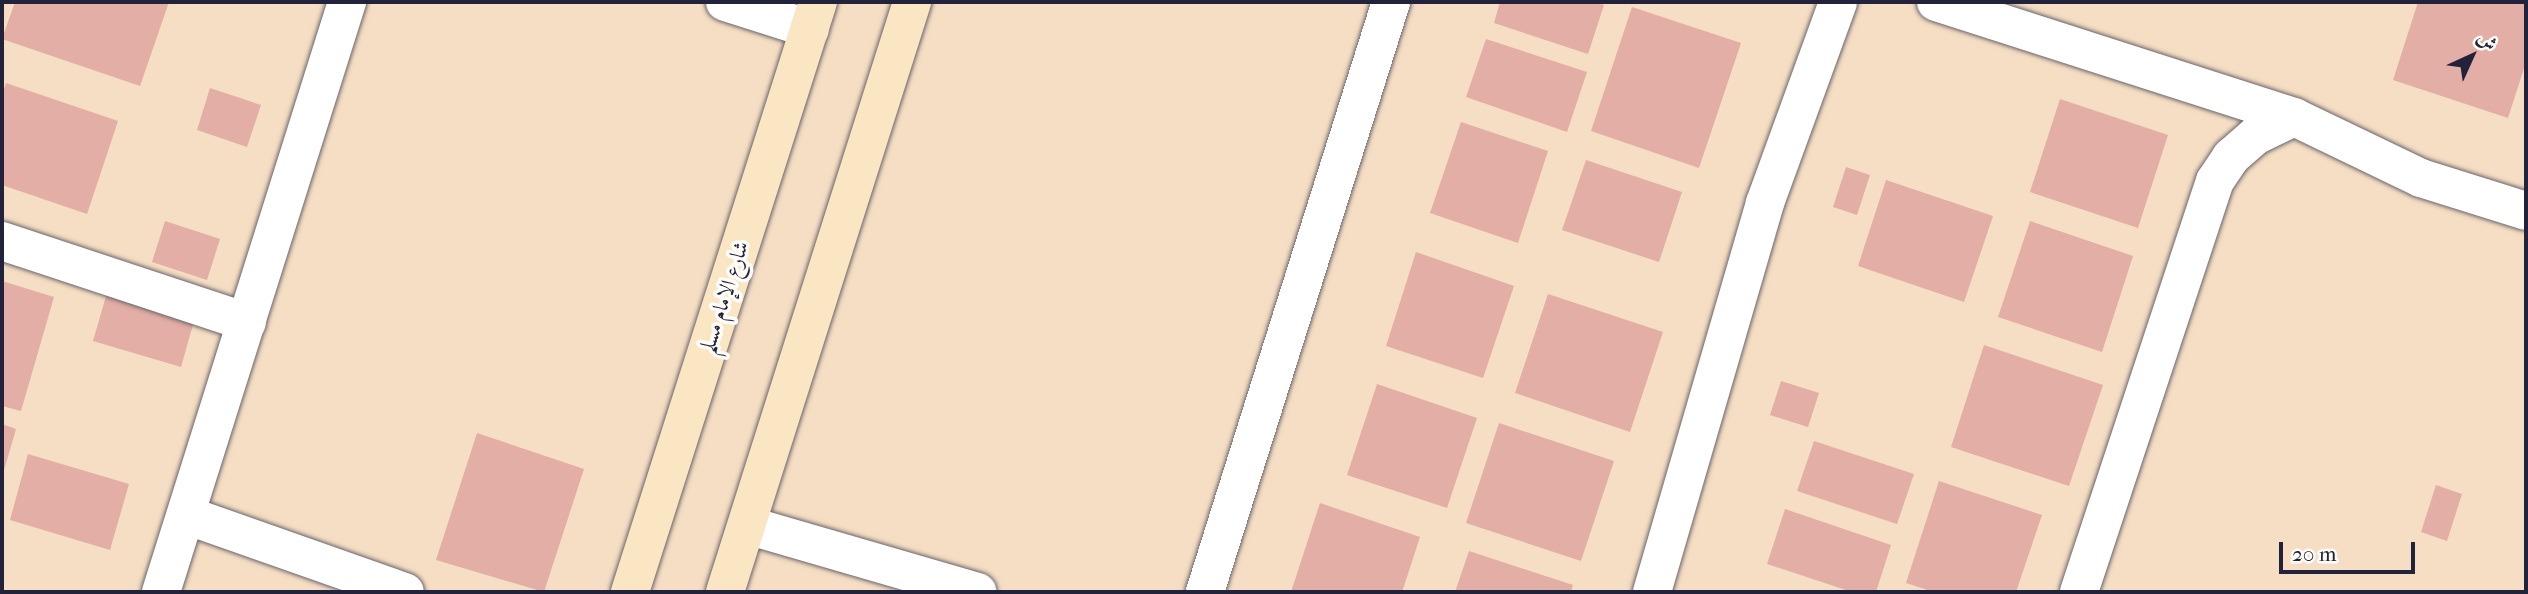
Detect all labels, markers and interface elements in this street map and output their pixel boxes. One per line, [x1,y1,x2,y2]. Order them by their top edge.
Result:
north arrow [2437,21,2507,91]
text: ش [2472,27,2501,56]
street label: شارع الإمام مسلم [694,238,754,356]
scale bar [2283,528,2420,572]
text: 20 m [2292,542,2336,566]

